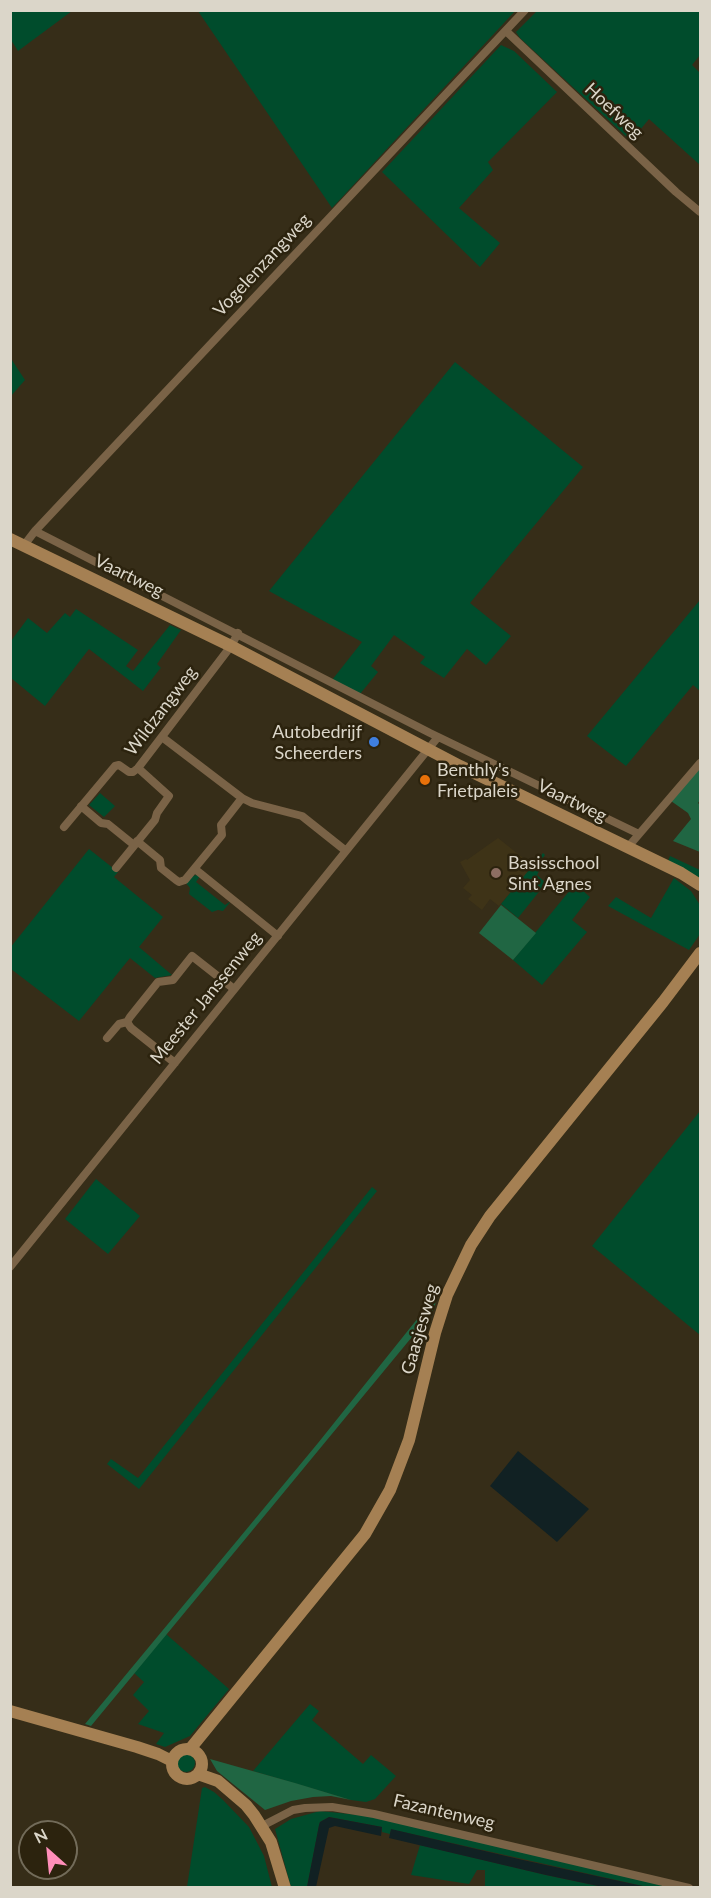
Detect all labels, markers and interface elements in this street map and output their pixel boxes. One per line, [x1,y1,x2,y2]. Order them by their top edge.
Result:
street label: Hoefweg [580,78,648,144]
street label: Vogelenzangweg [209,209,315,321]
street label: Vaartweg [91,550,167,602]
street label: Wildzangweg [120,662,202,760]
place label: Autobedrijf Scheerders [272,721,362,764]
marker: Autobedrijf Scheerders [367,735,381,749]
place label: Benthly's Frietpaleis [437,759,518,802]
marker: Benthly's Frietpaleis [418,773,432,787]
street label: Vaartweg [534,775,610,827]
place label: Basisschool Sint Agnes [508,852,599,894]
marker: Basisschool Sint Agnes [489,866,503,880]
street label: Meester Janssenweg [146,927,266,1069]
street label: Gaasjesweg [397,1281,443,1377]
street label: Fazantenweg [391,1790,497,1834]
north arrow [18,1820,78,1880]
text: N [31,1824,50,1847]

